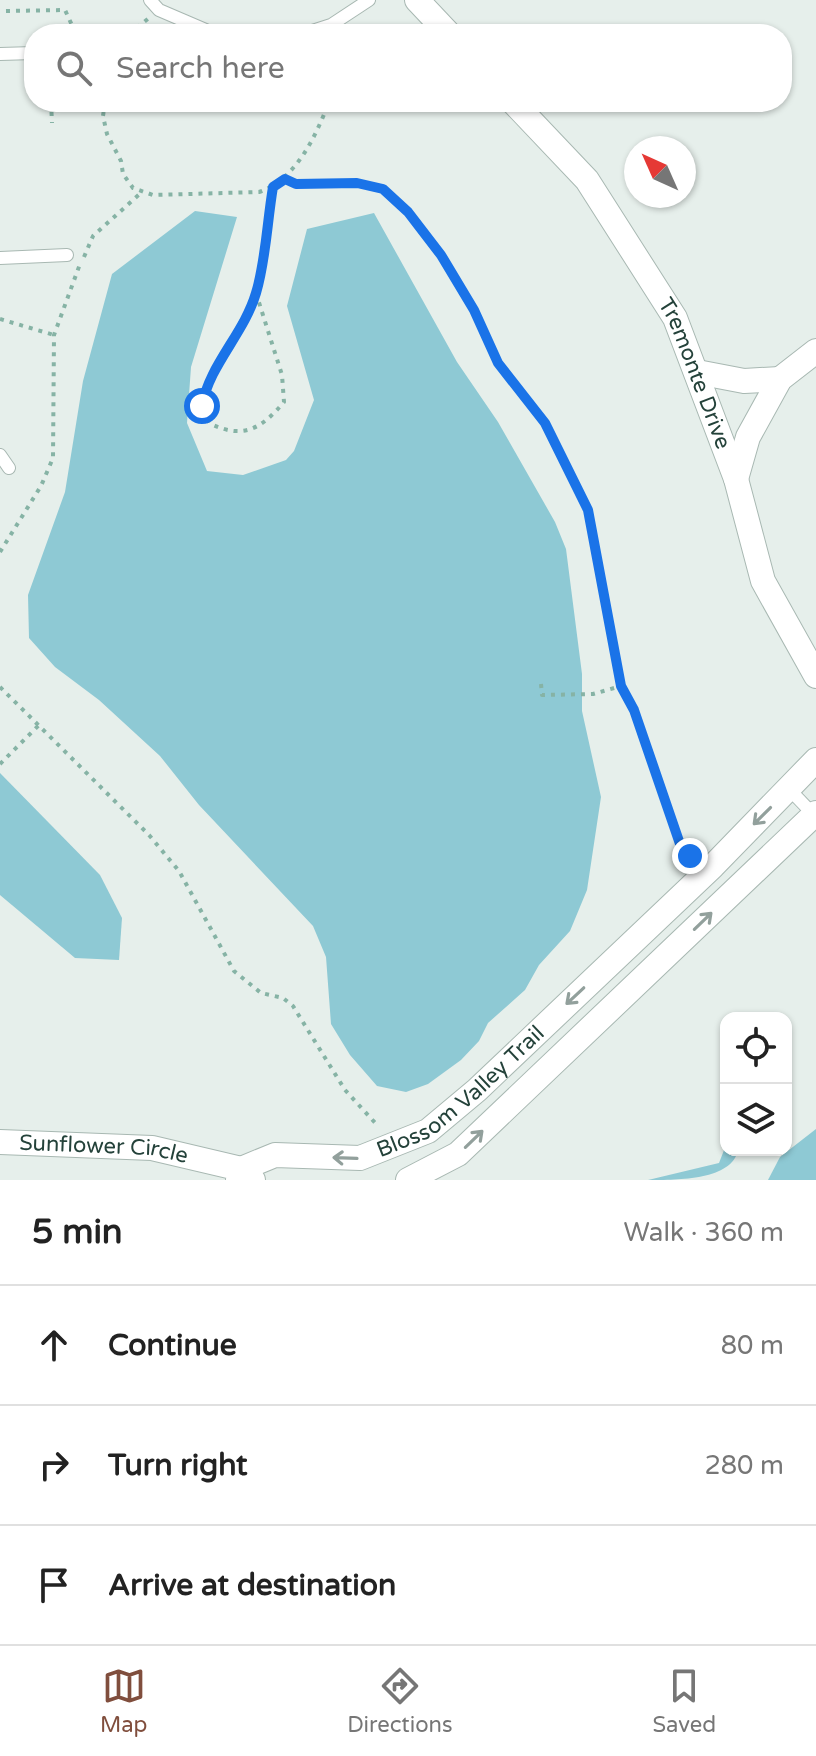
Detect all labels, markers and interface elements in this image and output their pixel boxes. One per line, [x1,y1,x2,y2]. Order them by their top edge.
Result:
search box [24,24,792,112]
icon: search [52,46,96,90]
text: Search here [116,50,285,87]
north arrow [624,136,696,208]
street label: Tremonte Drive [653,293,736,452]
route start [184,388,220,424]
one-way arrow [753,806,772,825]
route end [672,838,708,874]
one-way arrow [693,911,713,930]
one-way arrow [565,987,585,1005]
map controls [720,1012,792,1156]
button: locate [720,1012,792,1084]
street label: Blossom Valley Trail [373,1020,550,1163]
button: layers [720,1084,792,1156]
street label: Sunflower Circle [19,1130,191,1169]
one-way arrow [464,1130,483,1149]
one-way arrow [332,1150,359,1165]
text: 5 min [32,1212,123,1253]
text: Walk · 360 m [624,1217,784,1248]
icon: ahead [32,1323,76,1367]
text: Continue [108,1327,237,1364]
text: 80 m [721,1330,784,1361]
icon: right [32,1443,76,1487]
text: Turn right [108,1447,248,1484]
text: 280 m [704,1450,784,1481]
icon: arrive [32,1563,76,1607]
text: Arrive at destination [108,1567,396,1604]
tab: Map [100,1664,147,1738]
tab: Directions [347,1664,453,1738]
tab: Saved [652,1664,716,1738]

